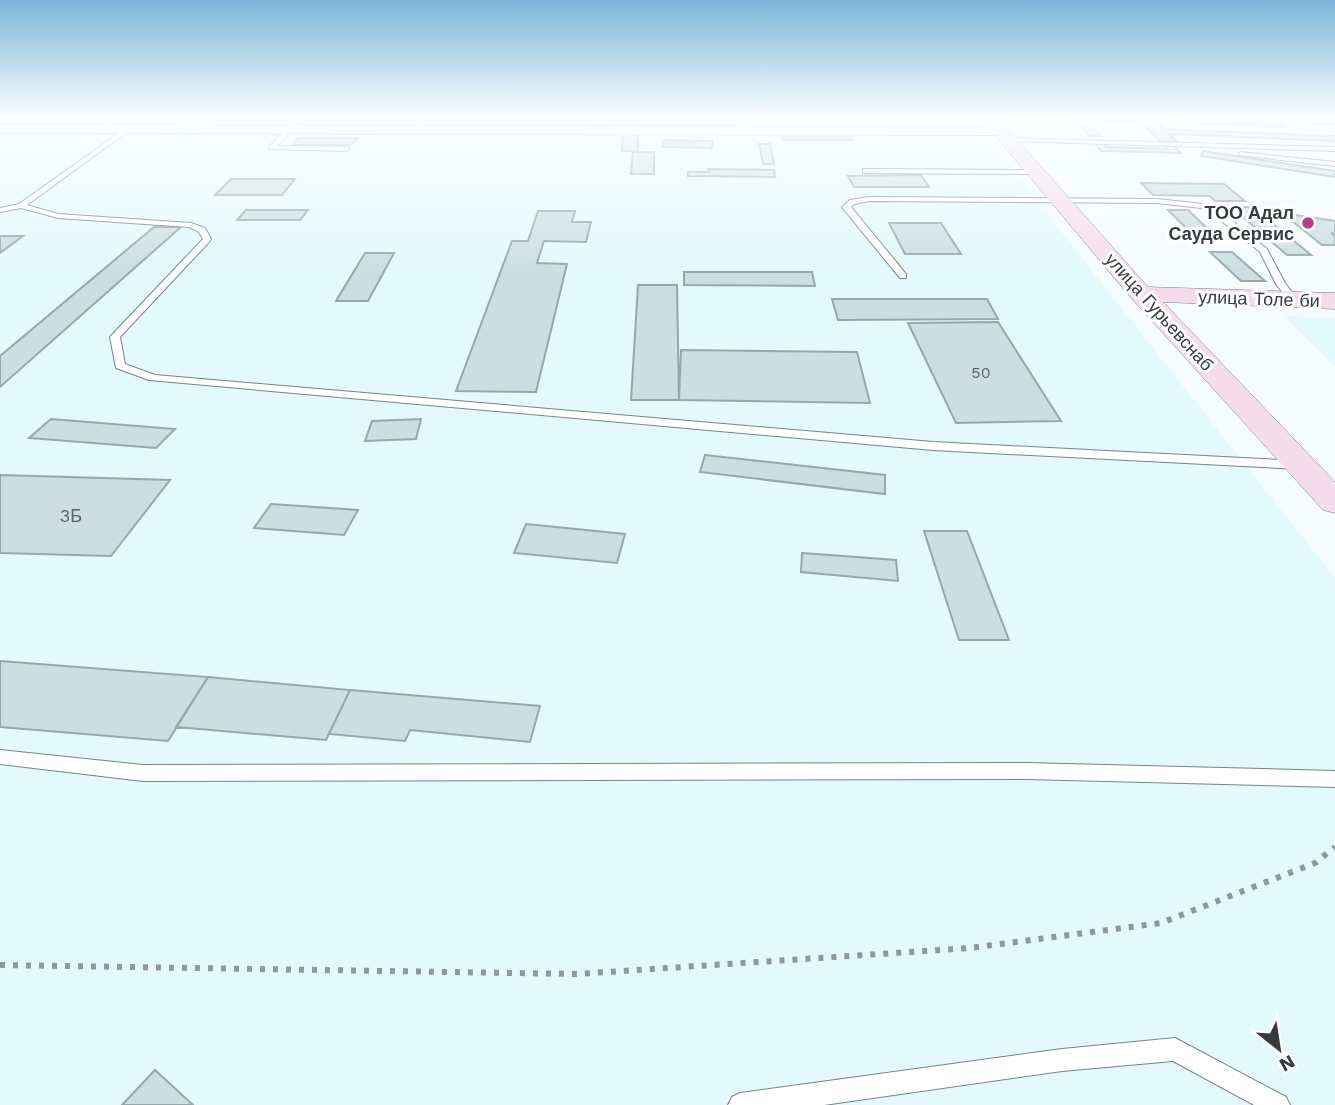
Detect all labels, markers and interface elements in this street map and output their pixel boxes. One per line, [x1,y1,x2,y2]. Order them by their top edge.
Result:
place label: ТОО Адал Сауда Сервис [1168,202,1294,244]
marker: ТОО Адал Сауда Сервис [1300,215,1316,231]
street label: улица Гурьевснаб [1101,249,1218,375]
street label: улица Толе би [1198,286,1320,311]
house number: 50 [971,363,991,382]
house number: 3Б [60,505,82,526]
north arrow [1244,1014,1314,1084]
text: N [1275,1050,1299,1077]

